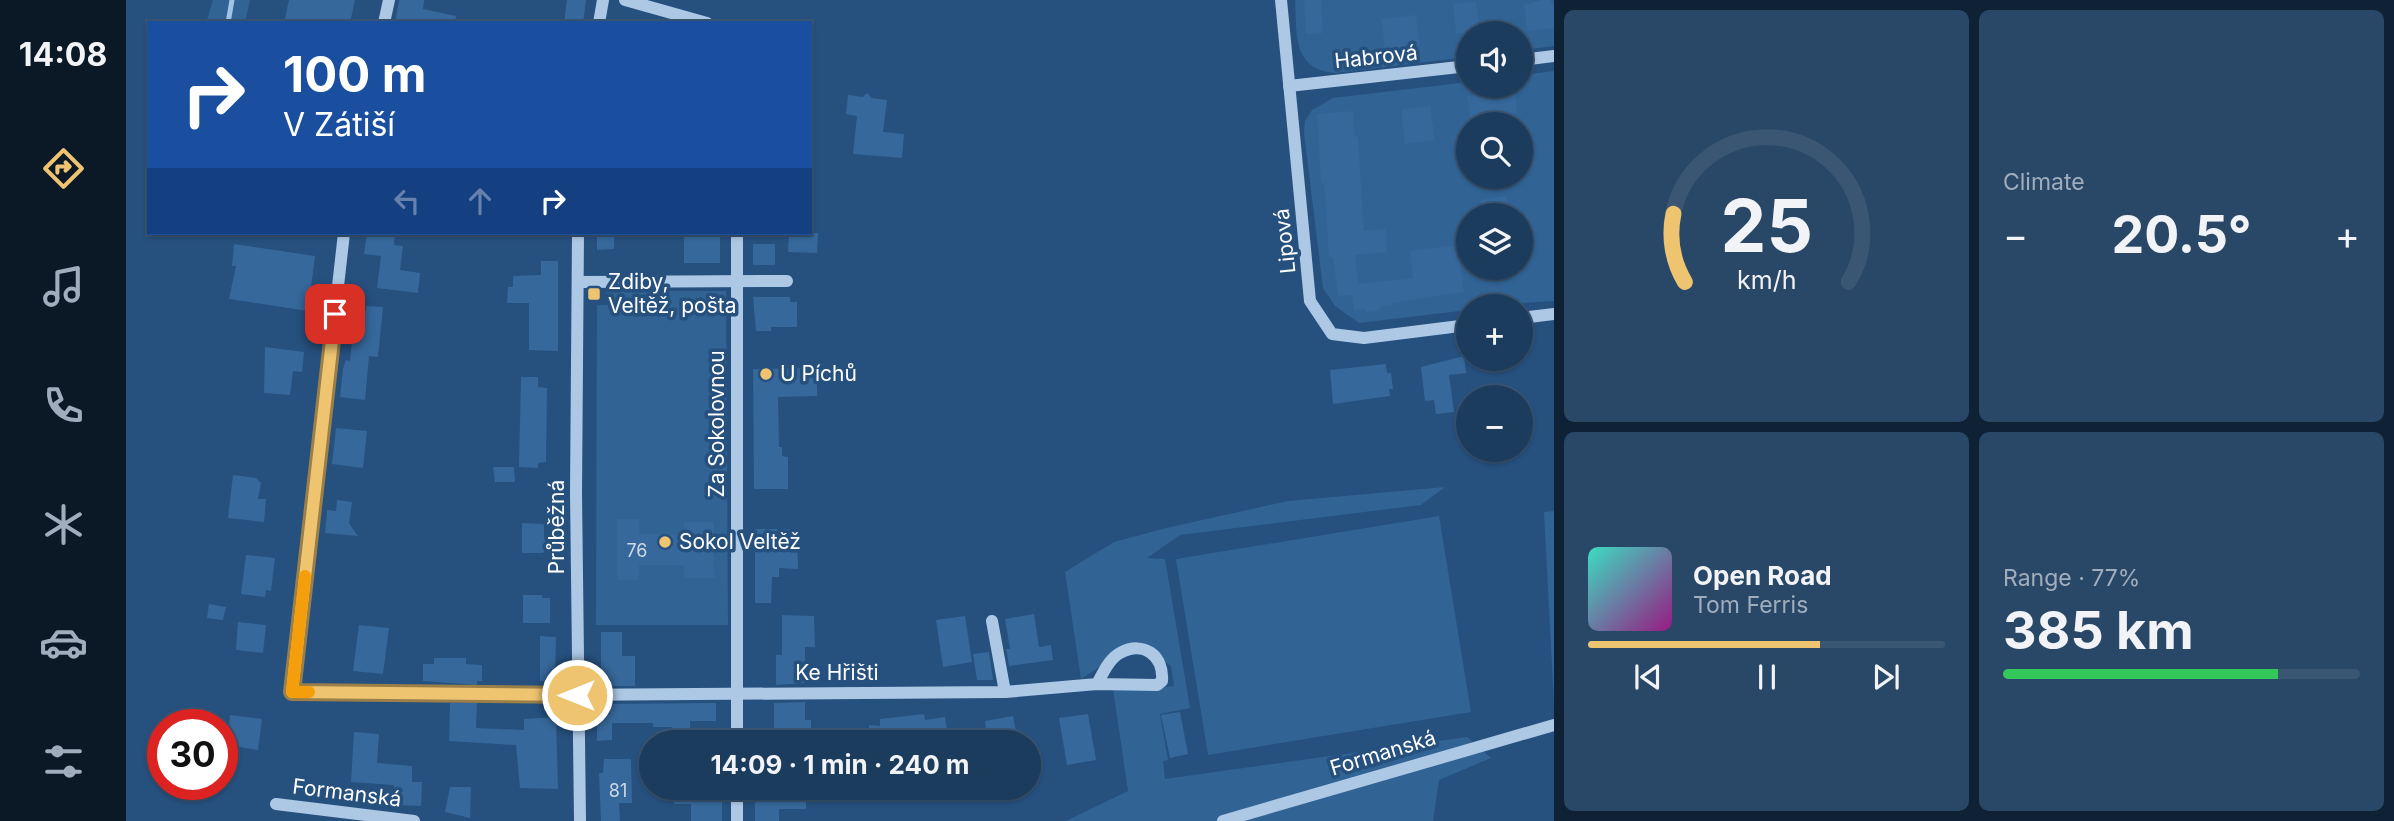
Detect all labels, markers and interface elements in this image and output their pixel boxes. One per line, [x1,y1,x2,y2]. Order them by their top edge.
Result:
map controls [1456,21,1533,462]
button: sound [1456,21,1533,98]
text: 14:08 [19,35,107,74]
street label: Habrová [1333,40,1419,73]
text: 100 m [283,45,427,104]
icon: right [168,49,259,140]
text: V Zátiší [283,105,395,144]
button: search [1456,112,1533,189]
icon: directions [39,144,88,193]
text: Climate [2003,168,2085,196]
text: 25 [1720,181,1813,270]
icon: left [388,182,426,220]
icon: ahead [461,182,499,220]
icon: right [534,182,572,220]
button: layers [1456,203,1533,280]
text: 20.5° [2111,203,2252,266]
street label: Lipová [1269,207,1300,275]
text: − [2003,212,2028,258]
text: + [2335,212,2360,258]
icon: music [39,262,88,311]
text: km/h [1737,265,1796,295]
place label: Zdiby, Veltěž, pošta [608,269,737,318]
pin [305,284,365,344]
marker: Zdiby, Veltěž, pošta [586,286,602,302]
button: + [1456,294,1533,371]
icon: arrive [316,295,354,333]
street label: Za Sokolovnou [704,350,729,498]
place label: U Píchů [780,361,857,386]
marker: U Píchů [758,366,774,382]
icon: phone [39,381,88,430]
button: − [1456,385,1533,462]
street label: Průběžná [544,480,569,574]
icon: climate [39,500,88,549]
place label: Sokol Veltěž [679,529,801,554]
marker: Sokol Veltěž [657,534,673,550]
house number: 76 [626,540,648,561]
text: Open Road [1693,560,1832,591]
text: Range · 77% [2003,564,2140,592]
text: Tom Ferris [1693,591,1808,619]
text: 385 km [2003,599,2194,662]
icon: car [39,618,88,667]
position arrow [540,658,614,732]
icon: previous [1629,658,1667,696]
icon: pause [1748,658,1786,696]
icon: next [1867,658,1905,696]
street label: Ke Hřišti [795,660,879,685]
speed limit sign: 30 [147,709,238,800]
street label: Formanská [1327,725,1439,780]
icon: filters [39,737,88,786]
text: 14:09 · 1 min · 240 m [710,749,970,780]
street label: Formanská [291,773,403,812]
house number: 81 [609,780,627,801]

